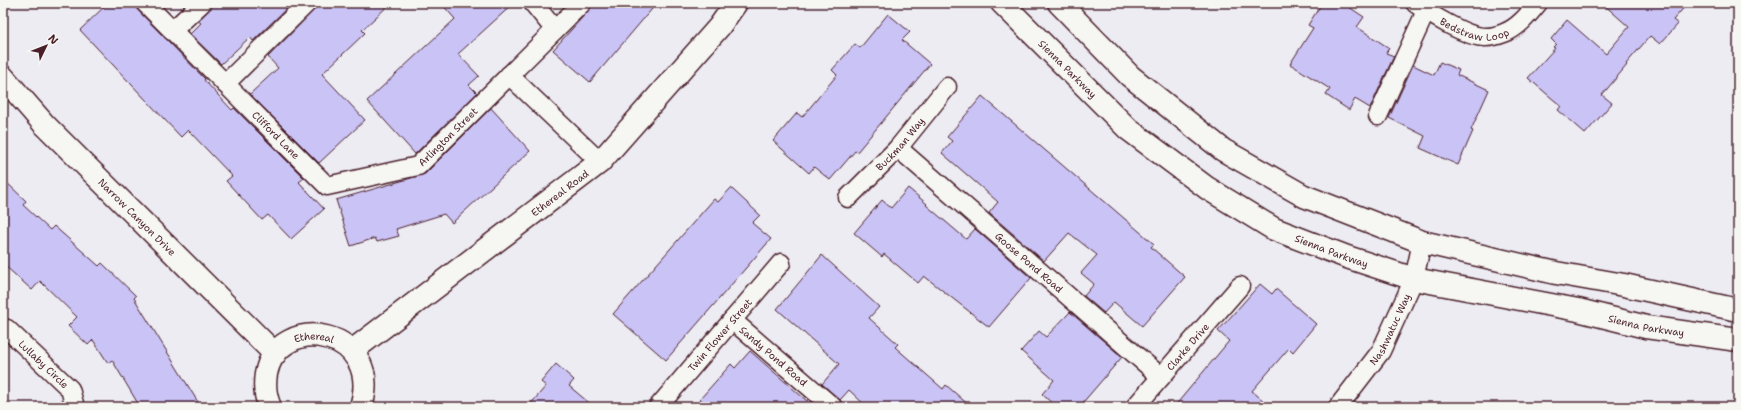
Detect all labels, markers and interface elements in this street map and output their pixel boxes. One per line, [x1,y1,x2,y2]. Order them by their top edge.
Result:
street label: Bedstraw Loop [1437,15,1511,44]
north arrow [26,26,66,66]
text: N [44,31,62,48]
street label: Sienna Parkway [1035,37,1100,101]
street label: Arlington Street [416,105,480,169]
street label: Clifford Lane [249,109,303,162]
street label: Buckman Way [873,114,927,174]
street label: Ethereal Road [528,167,592,219]
street label: Narrow Canyon Drive [95,176,179,259]
street label: Goose Pond Road [992,229,1066,296]
street label: Sienna Parkway [1293,232,1370,271]
street label: Nashwatuc Way [1367,291,1414,368]
street label: Twin Flower Street [685,296,755,374]
street label: Sienna Parkway [1607,312,1685,339]
street label: Clarke Drive [1164,320,1212,373]
street label: Sandy Pond Road [737,323,811,390]
street label: Ethereal [292,329,336,346]
street label: Lullaby Circle [16,337,72,392]

